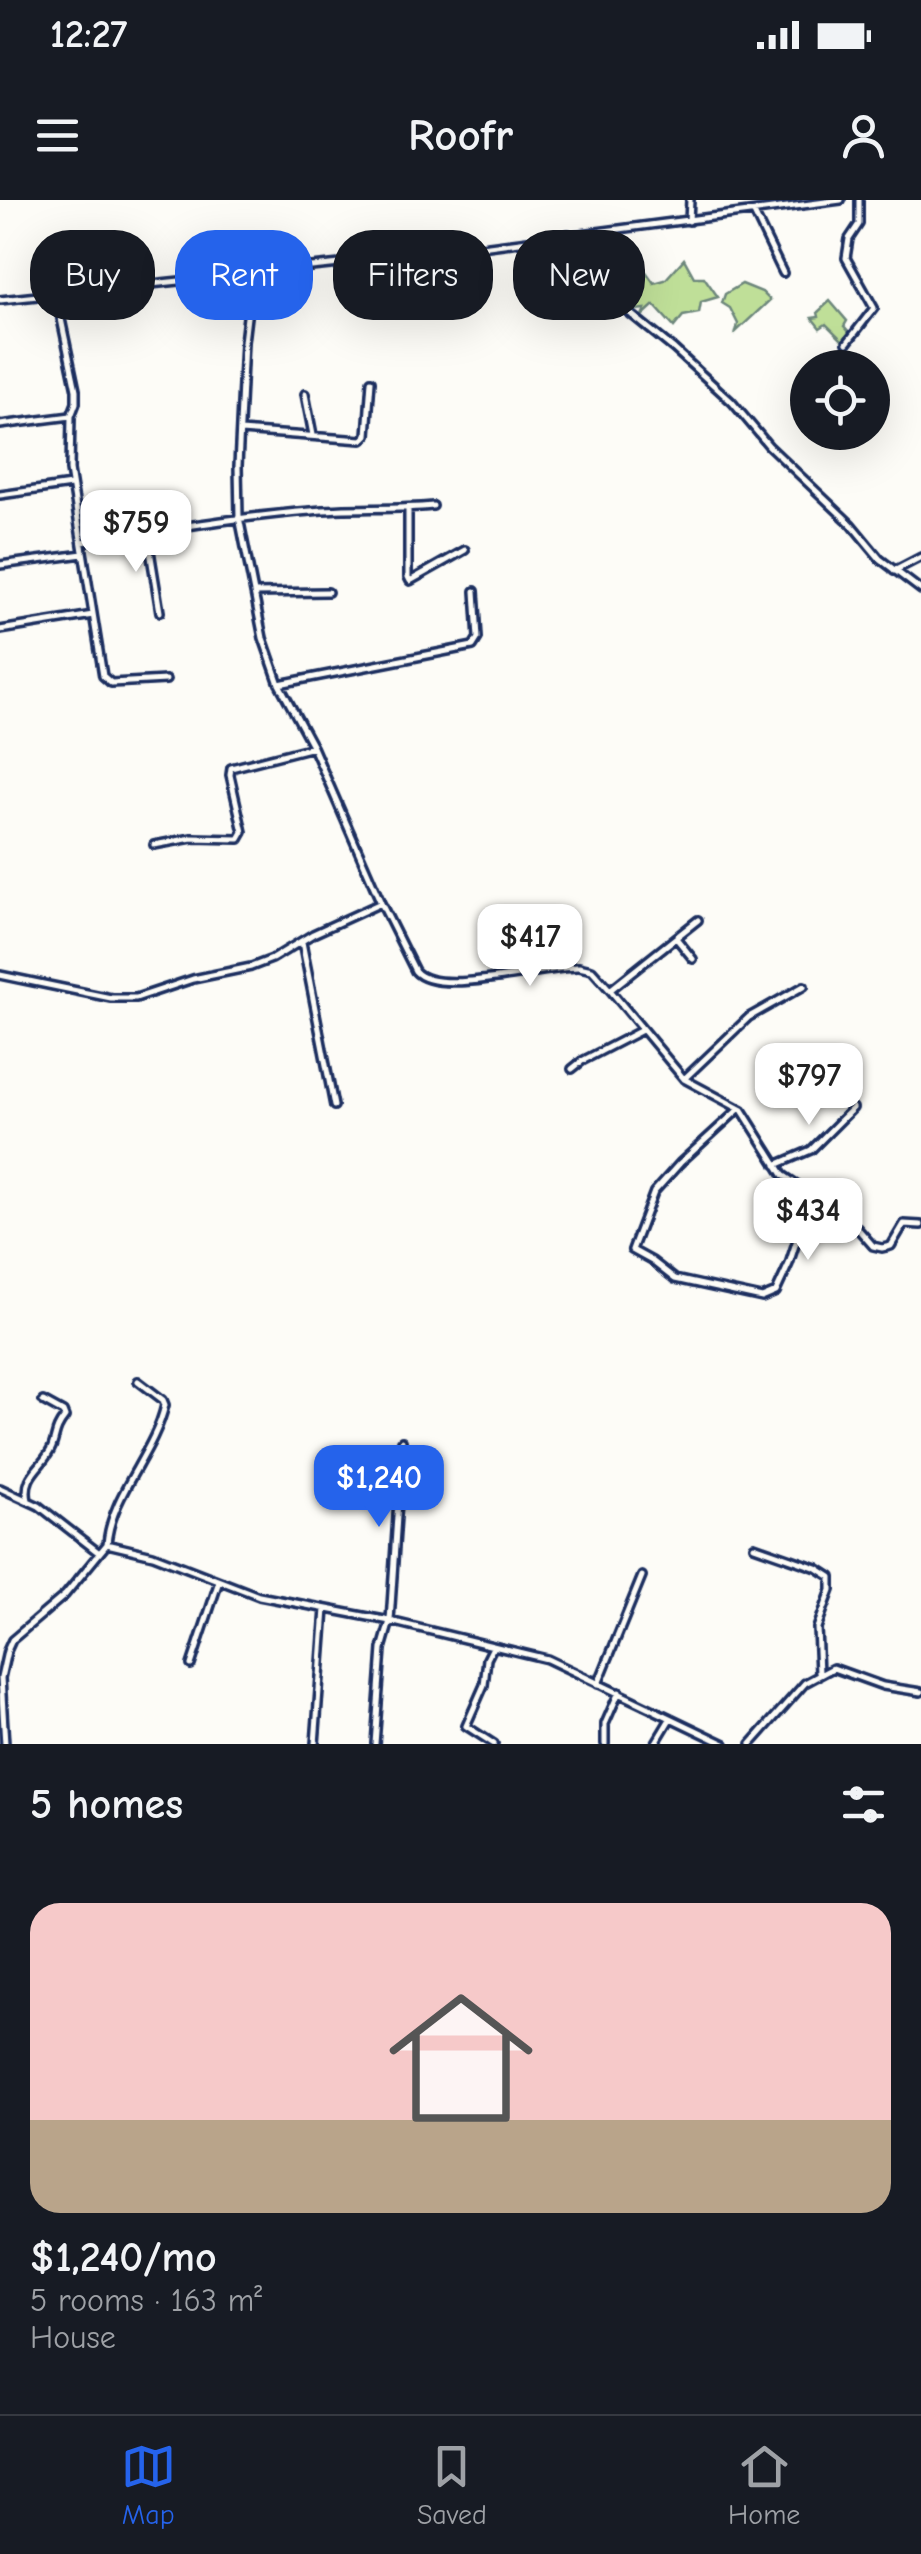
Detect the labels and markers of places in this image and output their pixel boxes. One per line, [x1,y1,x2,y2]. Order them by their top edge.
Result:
pin: $759 [77,490,195,575]
pin: $417 [471,904,589,989]
pin: $797 [750,1043,868,1128]
pin: $434 [749,1178,867,1263]
pin: $1,240 [298,1445,460,1530]

